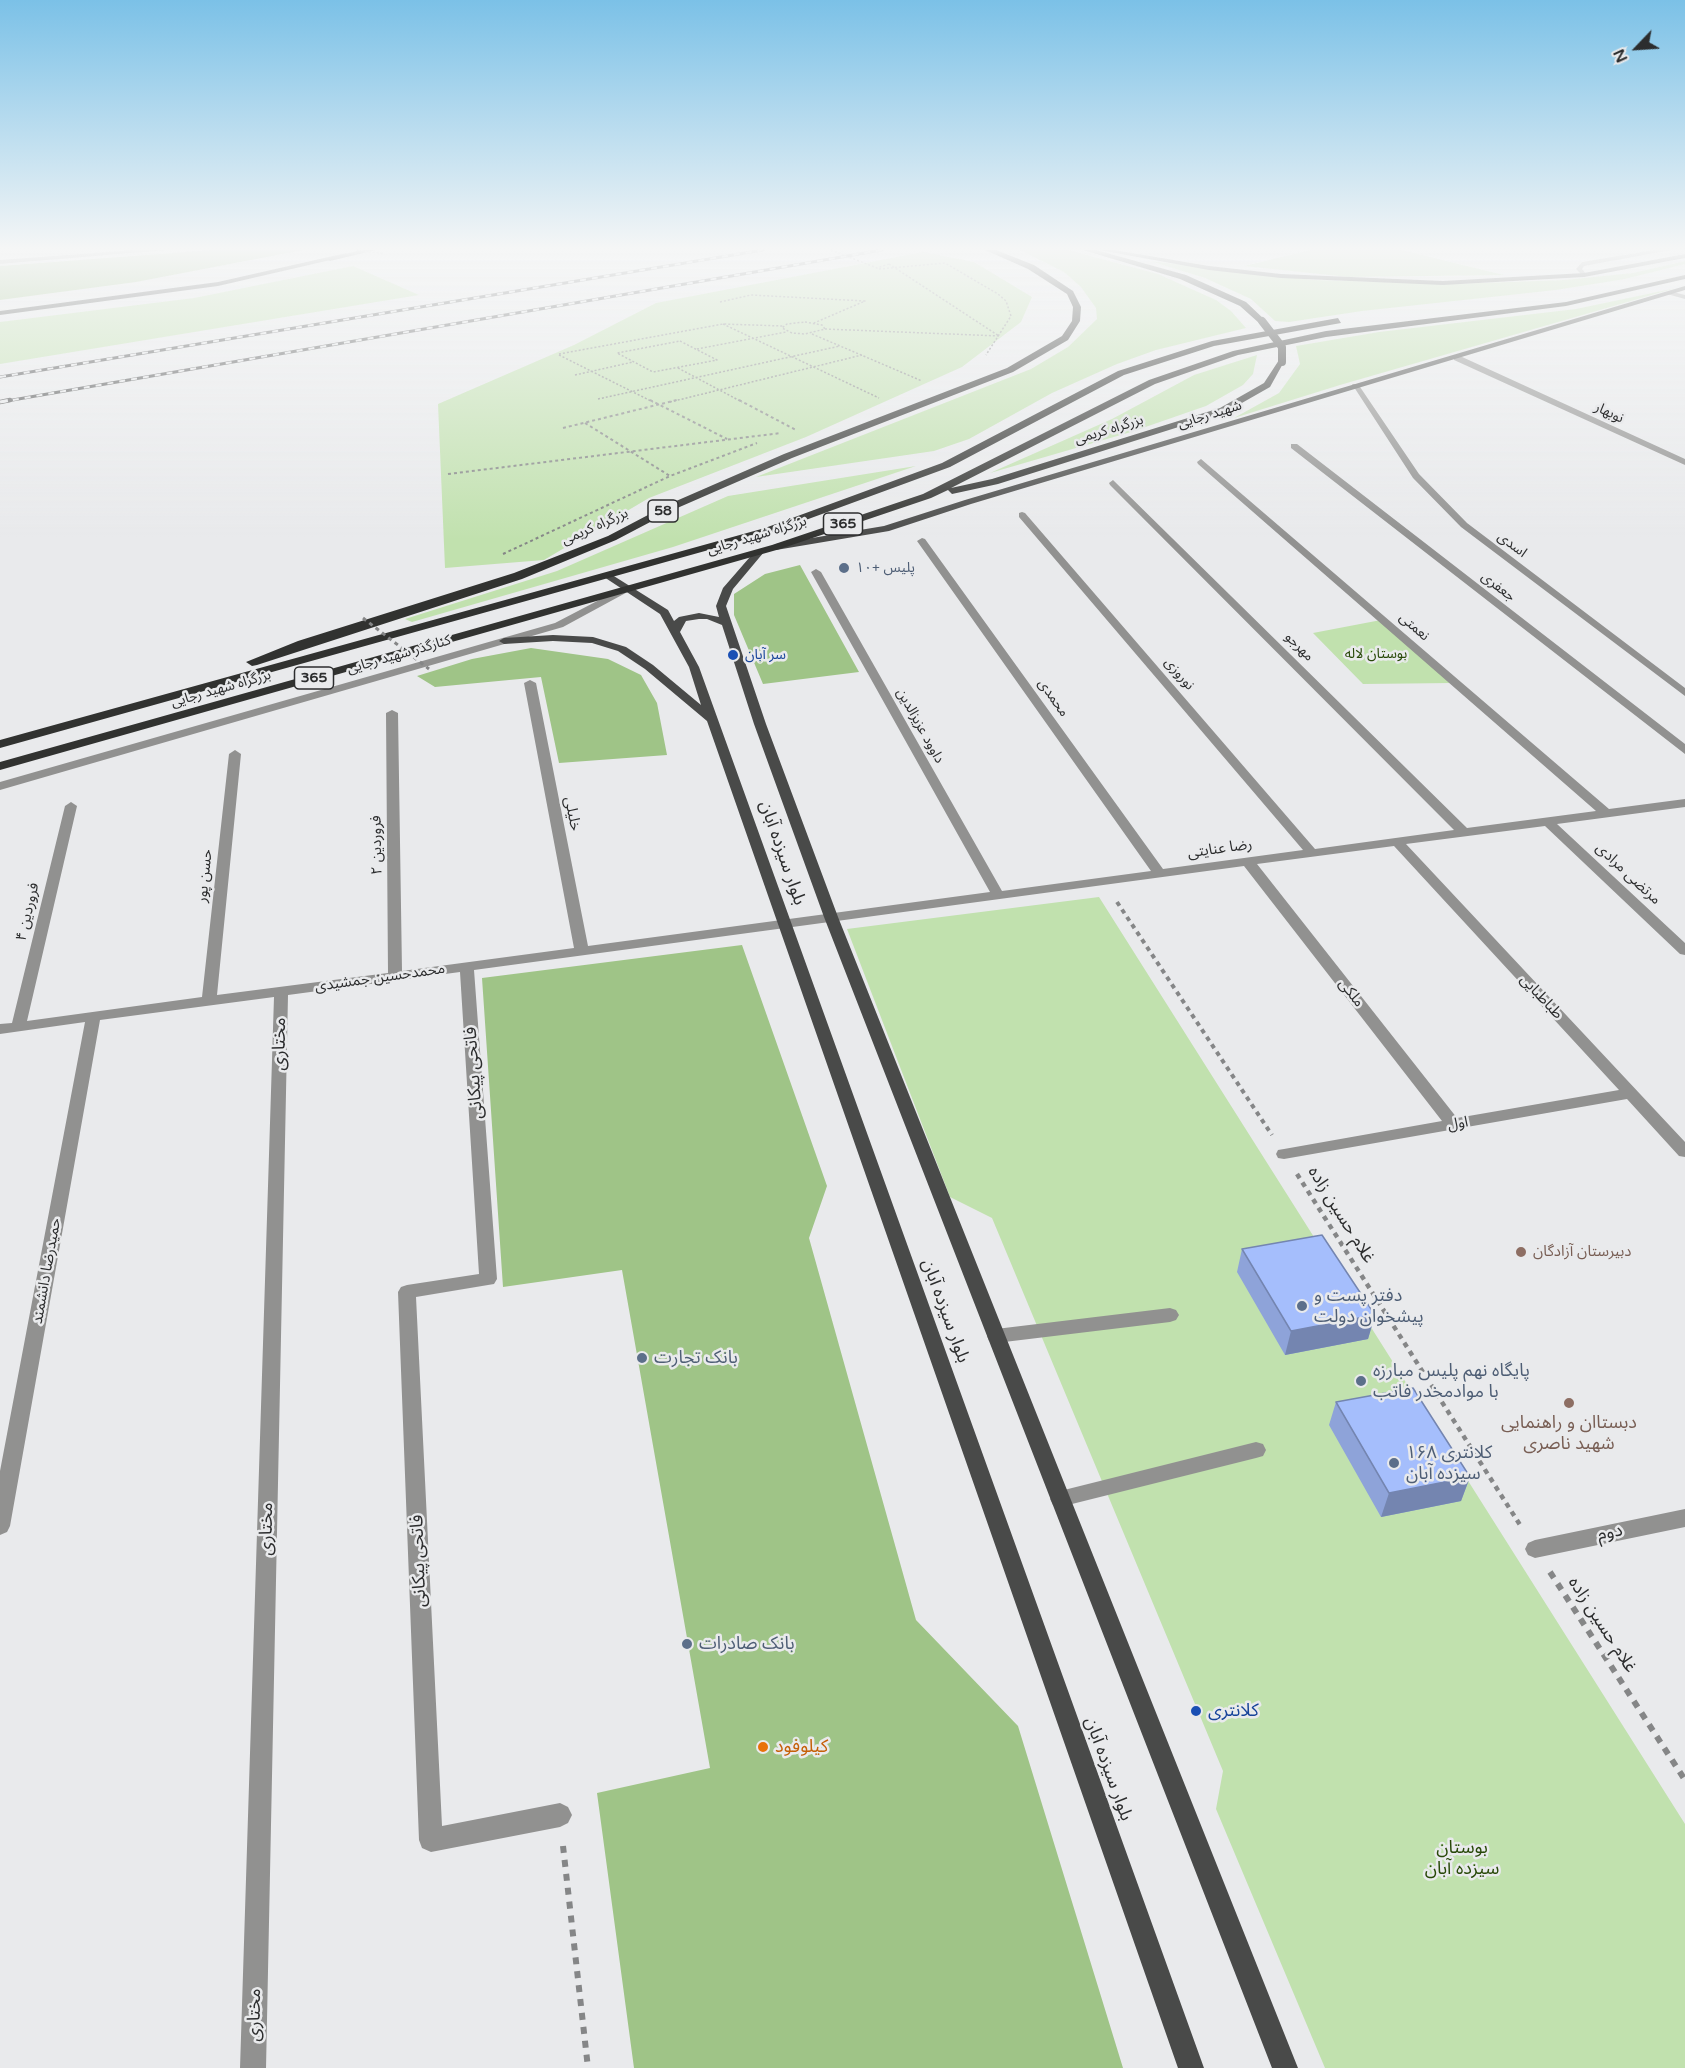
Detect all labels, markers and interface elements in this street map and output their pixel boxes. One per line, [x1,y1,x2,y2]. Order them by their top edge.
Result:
north arrow [1607,18,1667,78]
text: N [1609,46,1632,66]
street label: شهید رجایی [1176,397,1244,433]
street label: نوبهار [1592,399,1626,427]
street label: بزرگراه کریمی [1073,412,1145,448]
road number: 58 [648,500,678,522]
street label: بزرگراه کریمی [559,505,631,549]
street label: بزرگراه شهید رجایی [705,513,809,559]
road number: 365 [824,513,862,535]
street label: اسدی [1494,529,1530,561]
place label: پلیس +۱۰ [856,560,915,576]
marker: پلیس +۱۰ [837,561,851,575]
street label: جعفری [1478,568,1518,606]
street label: نعمتی [1395,609,1433,645]
street label: مهرجو [1281,629,1317,665]
street label: کنارگذر شهید رجایی [345,632,453,678]
park label: بوستان لاله [1345,646,1407,662]
place label: سر آبان [745,647,786,663]
marker: سر آبان [726,648,740,662]
street label: نوروزی [1160,654,1198,694]
street label: بزرگراه شهید رجایی [169,667,273,711]
road number: 365 [294,667,334,689]
street label: محمدی [1034,676,1072,720]
street label: داوود عزیزالدین [892,686,948,766]
street label: خلیلی [560,795,584,833]
street label: بلوار سیزده آبان [754,798,810,908]
street label: فروردین ۲ [367,815,387,875]
street label: رضا عنایتی [1187,836,1253,862]
street label: مرتضی مرادی [1592,839,1664,909]
street label: حسن پور [193,848,217,904]
street label: فروردین ۴ [13,881,43,943]
street label: محمدحسین جمشیدی [314,960,446,996]
street label: طباطبایی [1516,971,1566,1023]
street label: ملکی [1334,975,1368,1011]
street label: مختاری [269,1017,291,1071]
street label: فاتحی پیکانی [460,1026,488,1120]
street label: اول [1446,1113,1470,1135]
street label: غلام حسین زاده [1303,1163,1379,1267]
street label: حمیدرضا دانشمند [29,1217,65,1325]
place label: دبیرستان آزادگان [1533,1243,1631,1261]
marker: دبیرستان آزادگان [1514,1245,1528,1259]
street label: بلوار سیزده آبان [916,1256,974,1366]
place label: دفتر پست و پیشخوان دولت [1314,1285,1424,1328]
marker: دفتر پست و پیشخوان دولت [1295,1299,1309,1313]
place label: بانک تجارت [654,1347,738,1369]
marker: بانک تجارت [635,1351,649,1365]
place label: پایگاه نهم پلیس مبارزه با موادمخدر فاتب [1373,1360,1530,1402]
marker: پایگاه نهم پلیس مبارزه با موادمخدر فاتب [1354,1374,1368,1388]
marker: دبستاان و راهنمایی شهید ناصری [1562,1396,1576,1410]
place label: دبستاان و راهنمایی شهید ناصری [1501,1412,1637,1454]
place label: کلانتری ۱۶۸ سیزده آبان [1406,1442,1492,1484]
marker: کلانتری ۱۶۸ سیزده آبان [1387,1456,1401,1470]
street label: مختاری [256,1502,278,1556]
street label: فاتحی پیکانی [407,1514,431,1608]
street label: دوم [1595,1520,1625,1546]
street label: غلام حسین زاده [1563,1573,1641,1677]
place label: بانک صادرات [699,1633,795,1655]
marker: بانک صادرات [680,1637,694,1651]
place label: کلانتری [1208,1700,1259,1722]
marker: کلانتری [1189,1704,1203,1718]
street label: بلوار سیزده آبان [1079,1714,1137,1824]
place label: کیلوفود [775,1736,828,1758]
marker: کیلوفود [756,1740,770,1754]
park label: بوستان سیزده آبان [1425,1837,1499,1880]
street label: مختاری [244,1988,266,2042]

